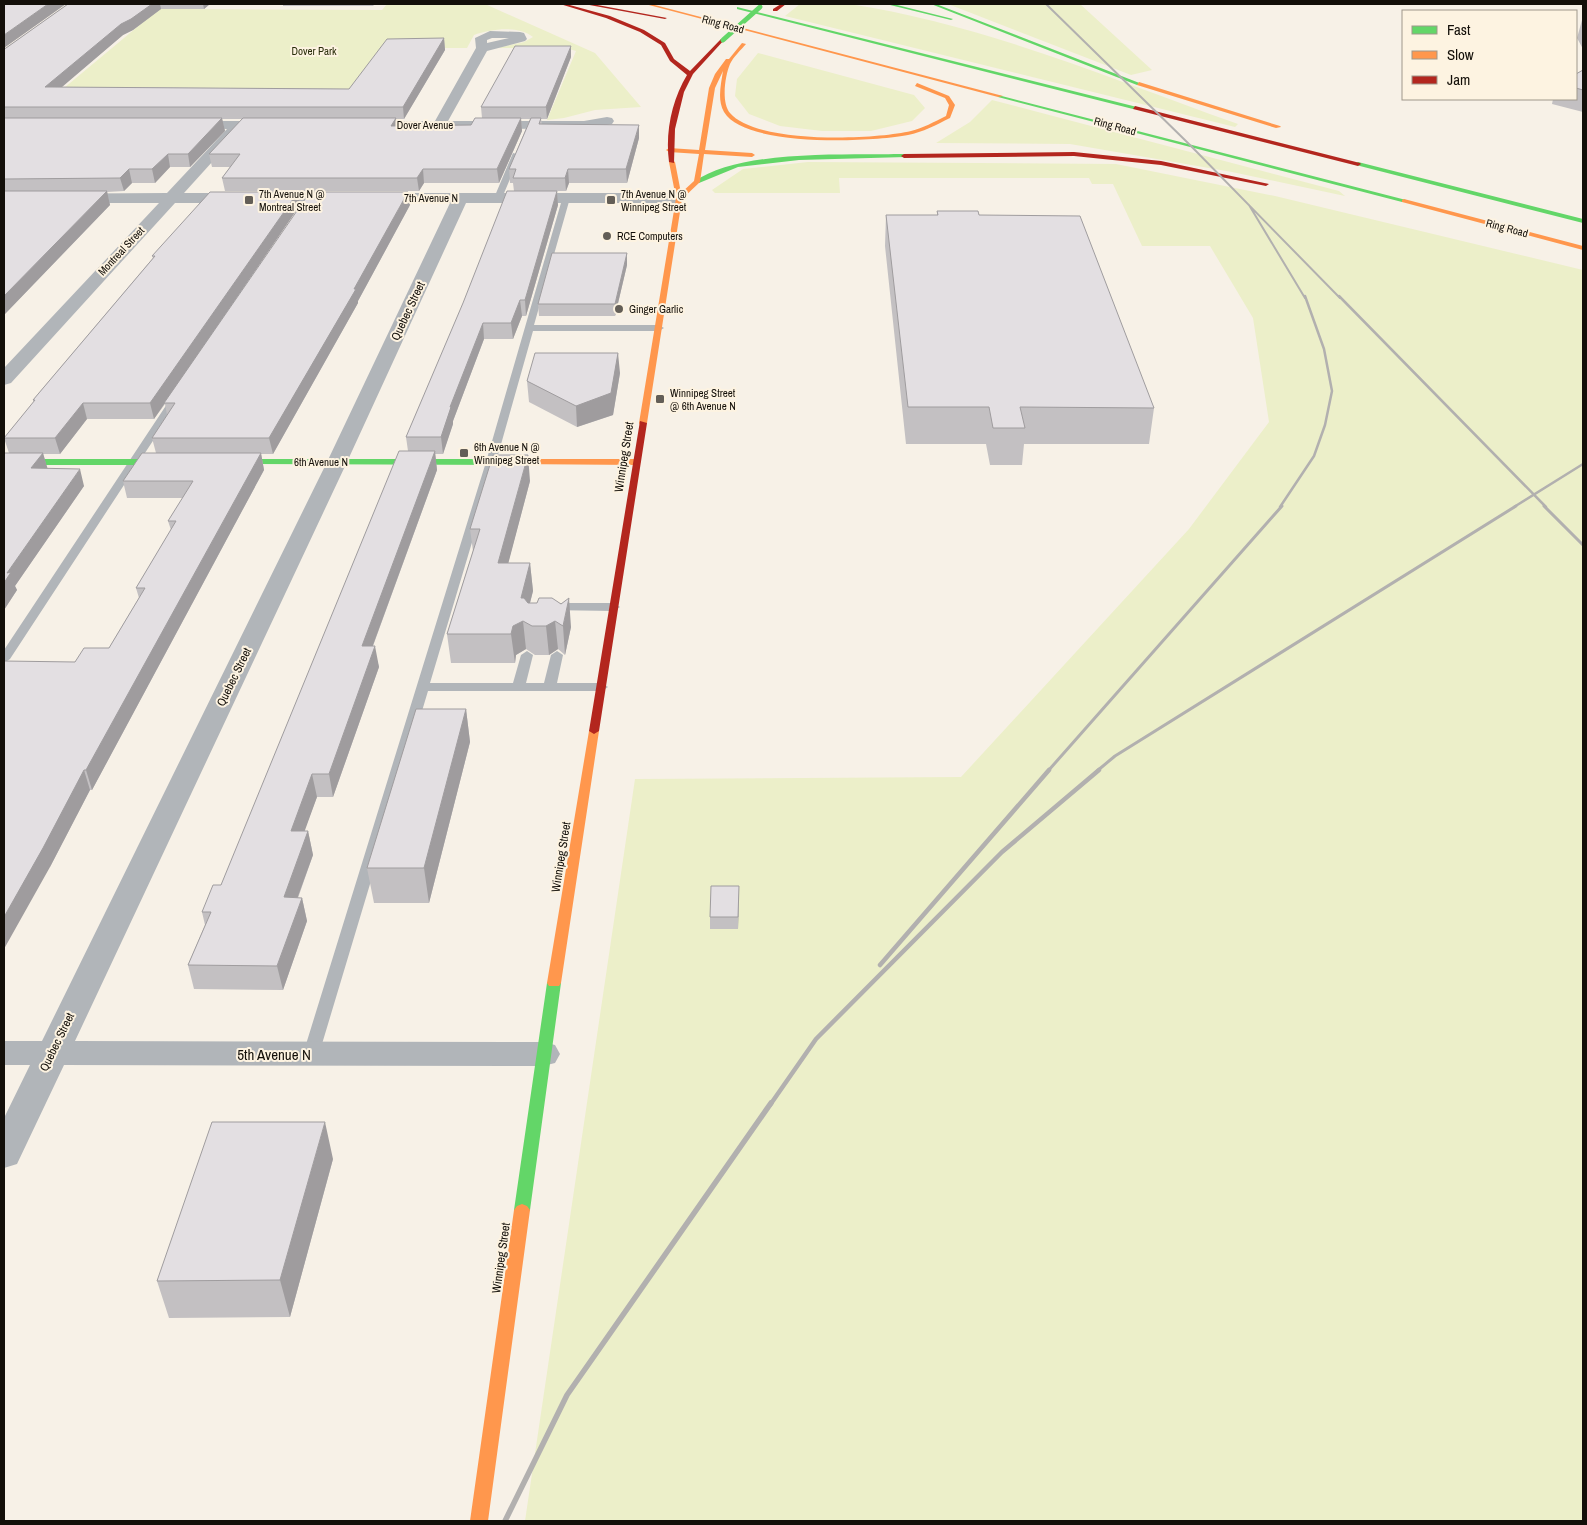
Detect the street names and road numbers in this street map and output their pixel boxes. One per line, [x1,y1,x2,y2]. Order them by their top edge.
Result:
street label: Ring Road [700,12,746,36]
street label: Ring Road [1092,114,1138,138]
street label: Dover Avenue [397,118,453,132]
street label: 7th Avenue N [404,191,458,205]
street label: Ring Road [1484,216,1530,240]
street label: Montreal Street [95,223,147,278]
street label: Quebec Street [387,279,429,343]
street label: Winnipeg Street [611,420,638,493]
street label: 6th Avenue N [294,455,348,469]
street label: Quebec Street [213,645,255,709]
street label: Winnipeg Street [548,820,575,893]
street label: Quebec Street [36,1010,78,1074]
street label: 5th Avenue N [237,1044,311,1065]
street label: Winnipeg Street [488,1221,514,1294]

